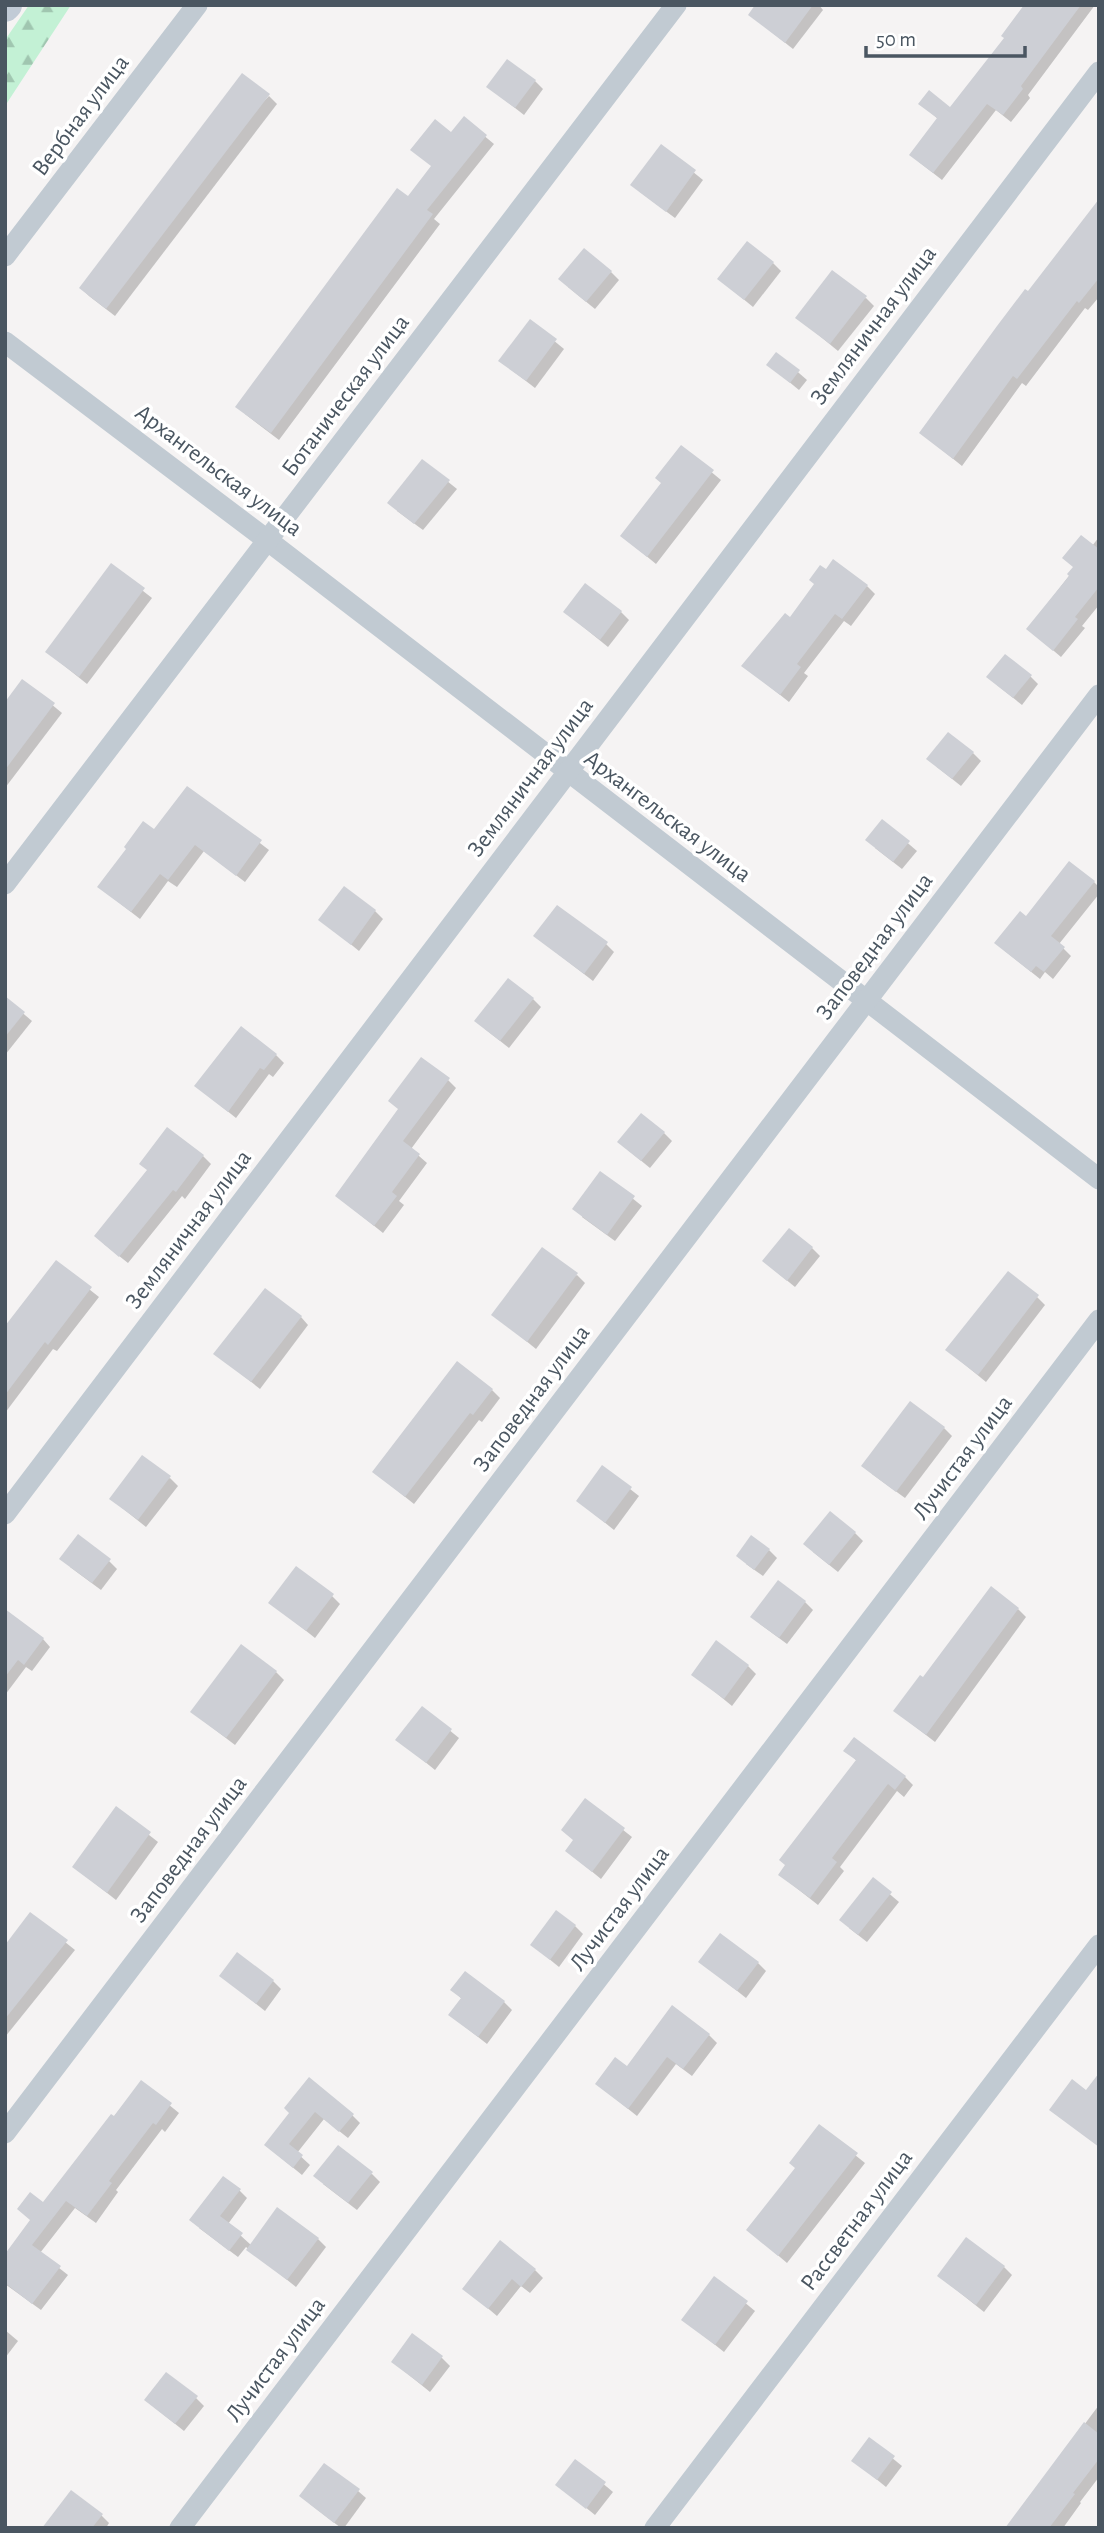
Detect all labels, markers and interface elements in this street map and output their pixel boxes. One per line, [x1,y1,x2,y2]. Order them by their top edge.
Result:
scale bar [866,14,1025,58]
text: 50 m [876,29,916,50]
street label: Вербная улица [28,51,134,180]
street label: Земляничная улица [806,242,941,410]
street label: Ботаническая улица [278,311,414,481]
street label: Архангельская улица [131,400,306,541]
street label: Земляничная улица [463,694,598,862]
street label: Архангельская улица [580,746,755,887]
street label: Заповедная улица [812,869,938,1024]
street label: Земляничная улица [121,1146,256,1314]
street label: Заповедная улица [469,1321,595,1476]
street label: Лучистая улица [908,1391,1017,1524]
street label: Заповедная улица [126,1772,252,1927]
street label: Лучистая улица [565,1842,674,1975]
street label: Рассветная улица [796,2146,917,2295]
street label: Лучистая улица [221,2293,330,2426]

